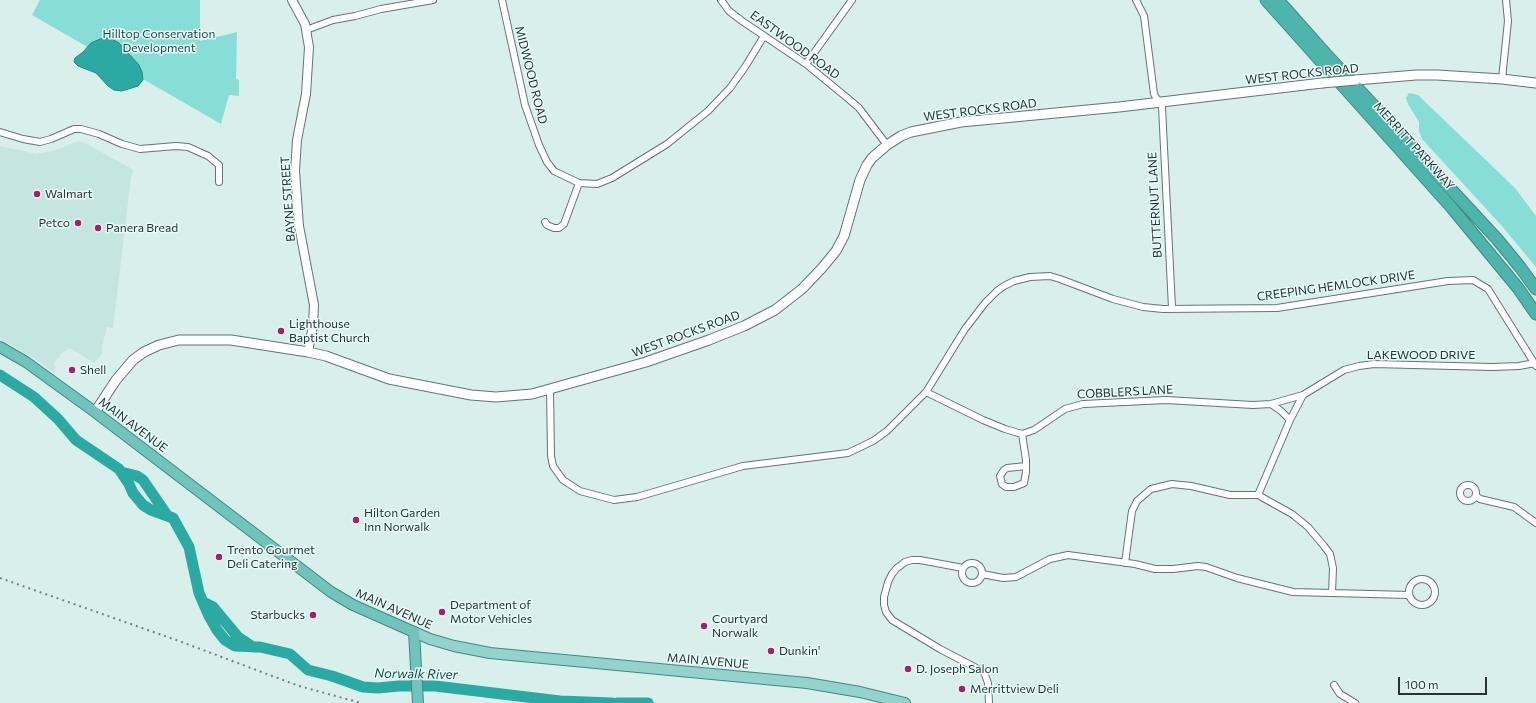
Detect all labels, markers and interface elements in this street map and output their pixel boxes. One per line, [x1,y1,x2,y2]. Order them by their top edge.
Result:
street label: EASTWOOD ROAD [747,8,843,82]
street label: MIDWOOD ROAD [512,24,550,126]
park label: Hilltop Conservation Development [103,27,215,55]
street label: WEST ROCKS ROAD [1245,61,1359,87]
street label: WEST ROCKS ROAD [923,96,1037,124]
street label: MERRITT PARKWAY [1371,99,1457,193]
street label: BUTTERNUT LANE [1145,152,1165,258]
street label: BAYNE STREET [278,156,298,242]
place label: Walmart [45,187,92,201]
marker: Walmart [32,189,42,199]
place label: Petco [38,216,70,230]
marker: Petco [73,218,83,228]
place label: Panera Bread [106,221,178,235]
marker: Panera Bread [93,223,103,233]
street label: CREEPING HEMLOCK DRIVE [1256,268,1416,304]
street label: WEST ROCKS ROAD [630,308,742,360]
place label: Lighthouse Baptist Church [289,317,370,345]
marker: Lighthouse Baptist Church [276,326,286,336]
street label: LAKEWOOD DRIVE [1367,348,1475,362]
place label: Shell [80,363,106,377]
marker: Shell [67,365,77,375]
street label: COBBLERS LANE [1077,382,1173,402]
street label: MAIN AVENUE [96,395,170,455]
place label: Hilton Garden Inn Norwalk [364,506,440,534]
marker: Hilton Garden Inn Norwalk [351,515,361,525]
place label: Trento Gourmet Deli Catering [227,543,315,571]
marker: Trento Gourmet Deli Catering [214,552,224,562]
street label: MAIN AVENUE [354,586,434,632]
place label: Department of Motor Vehicles [450,598,532,626]
marker: Department of Motor Vehicles [437,607,447,617]
place label: Starbucks [250,608,305,622]
marker: Starbucks [308,610,318,620]
place label: Courtyard Norwalk [712,612,768,640]
marker: Courtyard Norwalk [699,621,709,631]
place label: Dunkin' [779,644,820,658]
marker: Dunkin' [766,646,776,656]
street label: MAIN AVENUE [666,650,750,672]
place label: D. Joseph Salon [916,662,999,676]
marker: D. Joseph Salon [903,664,913,674]
water label: Norwalk River [374,665,458,683]
scale bar [1400,669,1489,695]
text: 100 m [1405,677,1439,691]
place label: Merrittview Deli [970,682,1059,696]
marker: Merrittview Deli [957,684,967,694]

